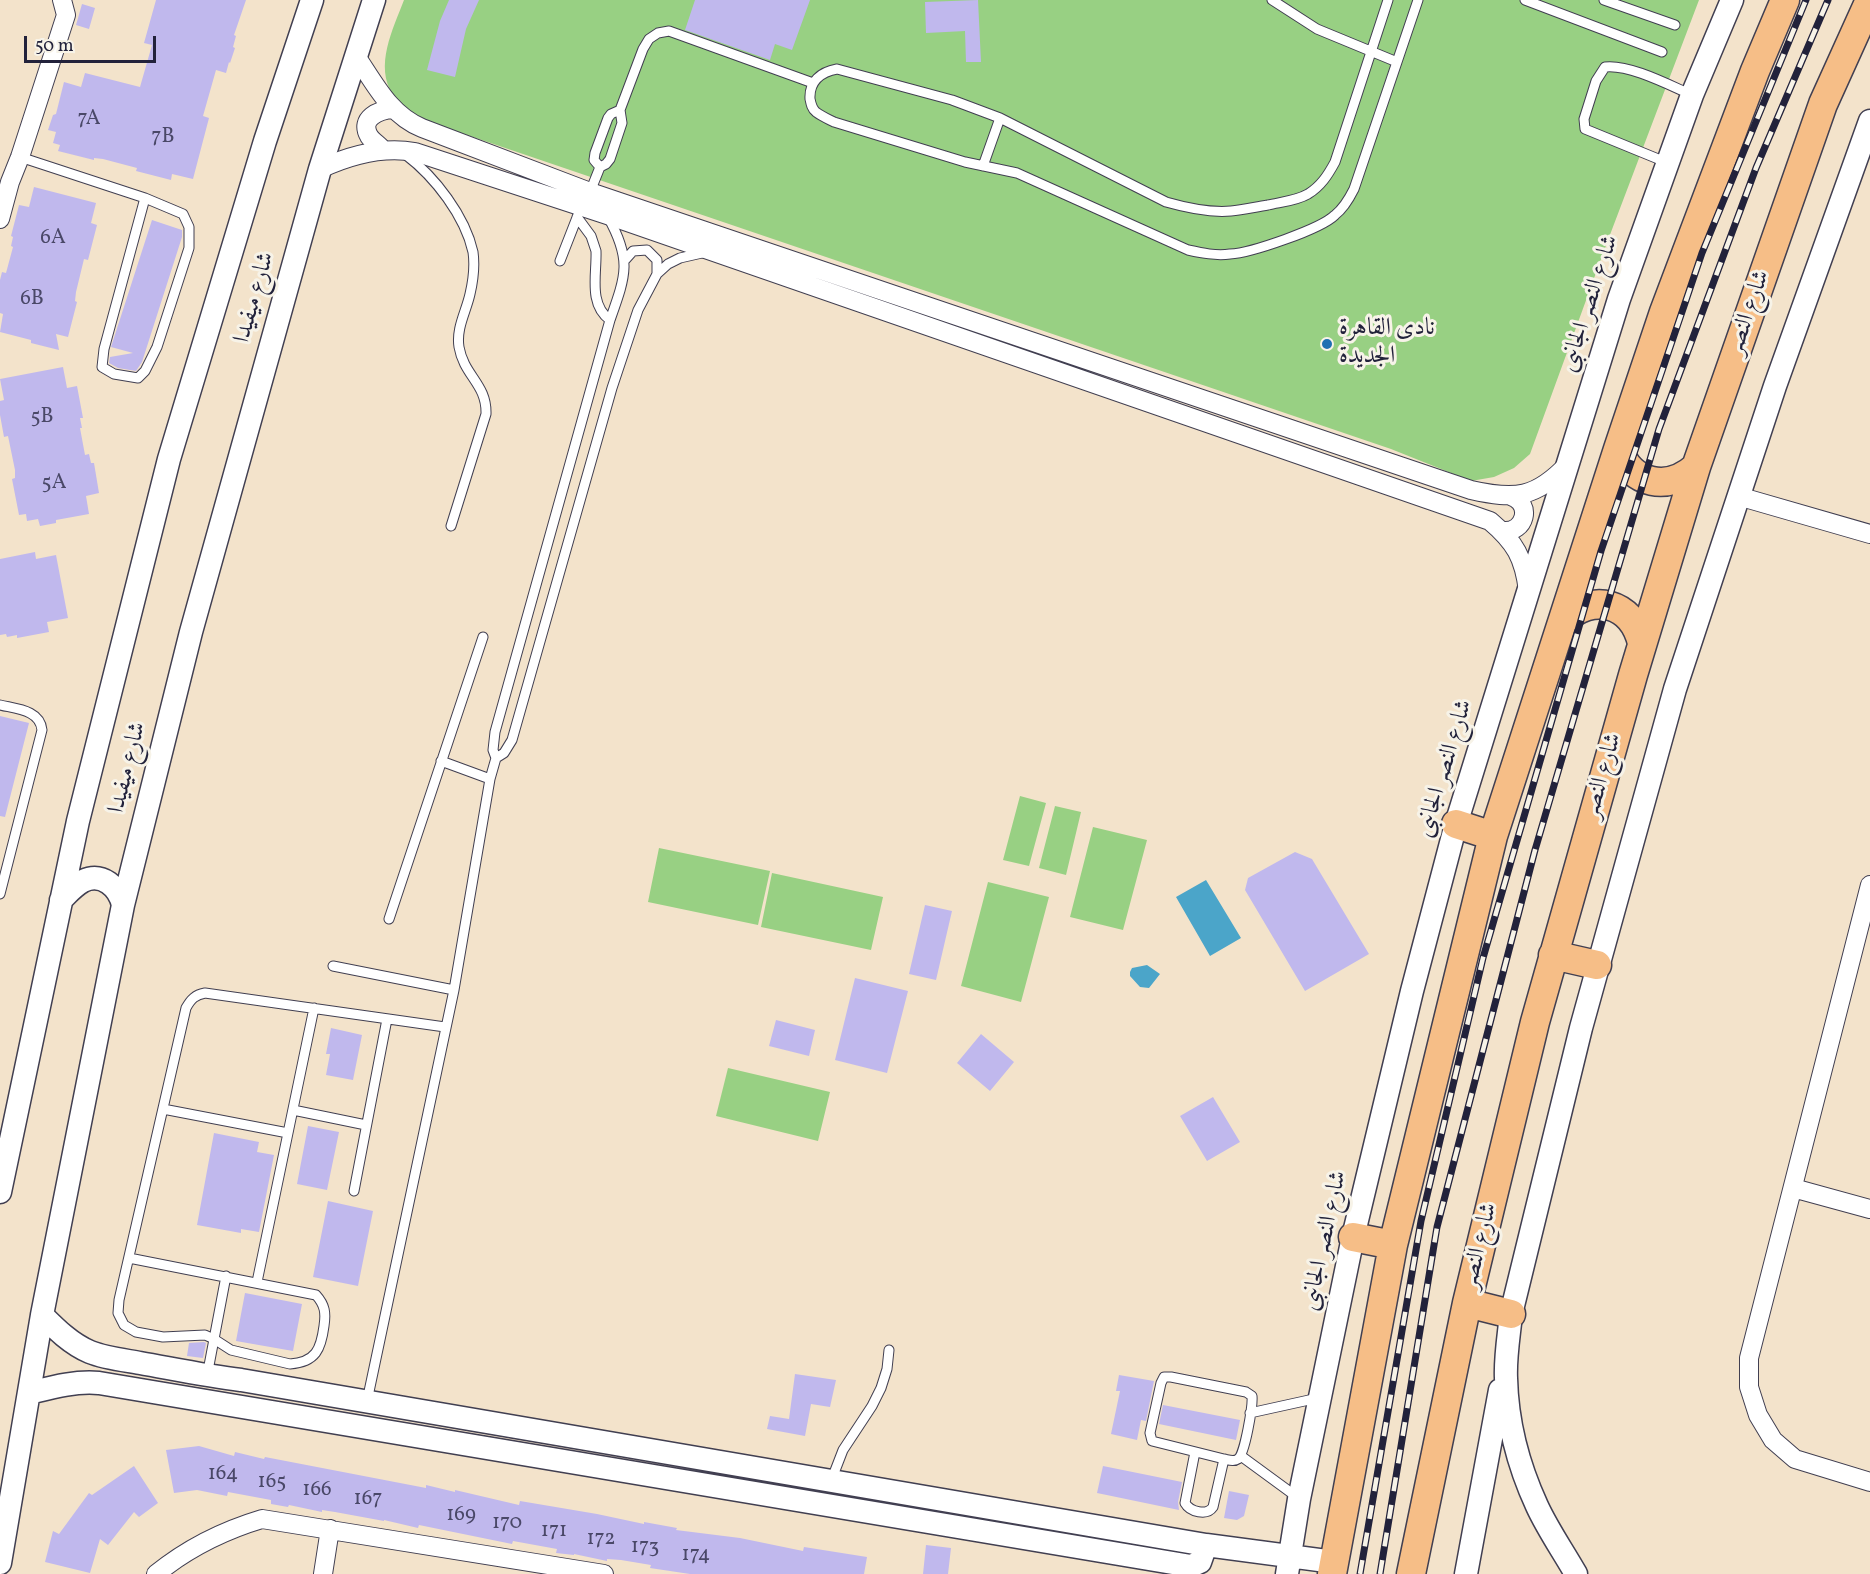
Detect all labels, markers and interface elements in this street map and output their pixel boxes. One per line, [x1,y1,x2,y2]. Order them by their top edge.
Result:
scale bar [27,24,159,62]
text: 50 m [35,34,74,59]
house number: 7A [78,107,100,133]
house number: 7B [151,125,175,151]
house number: 6A [40,226,66,252]
street label: شارع النصر الجانبى [1555,232,1627,376]
street label: شارع ميفيدا [229,249,283,347]
street label: شارع النصر [1722,267,1778,359]
house number: 6B [20,287,44,313]
place label: نادى القاهرة الجديدة [1339,316,1435,372]
marker: نادى القاهرة الجديدة [1320,337,1334,351]
house number: 5B [30,405,54,431]
house number: 5A [42,471,66,497]
street label: شارع النصر الجانبى [1411,697,1481,841]
street label: شارع ميفيدا [104,719,154,817]
street label: شارع النصر [1578,730,1630,822]
street label: شارع النصر الجانبى [1297,1168,1355,1314]
street label: شارع النصر [1456,1200,1506,1292]
house number: 164 [208,1462,238,1488]
house number: 165 [258,1470,286,1496]
house number: 166 [302,1478,332,1504]
house number: 167 [354,1487,382,1513]
house number: 169 [446,1503,476,1529]
house number: 170 [492,1511,522,1537]
house number: 171 [541,1519,567,1545]
house number: 172 [586,1527,616,1553]
house number: 173 [631,1535,659,1561]
house number: 174 [682,1543,710,1569]

